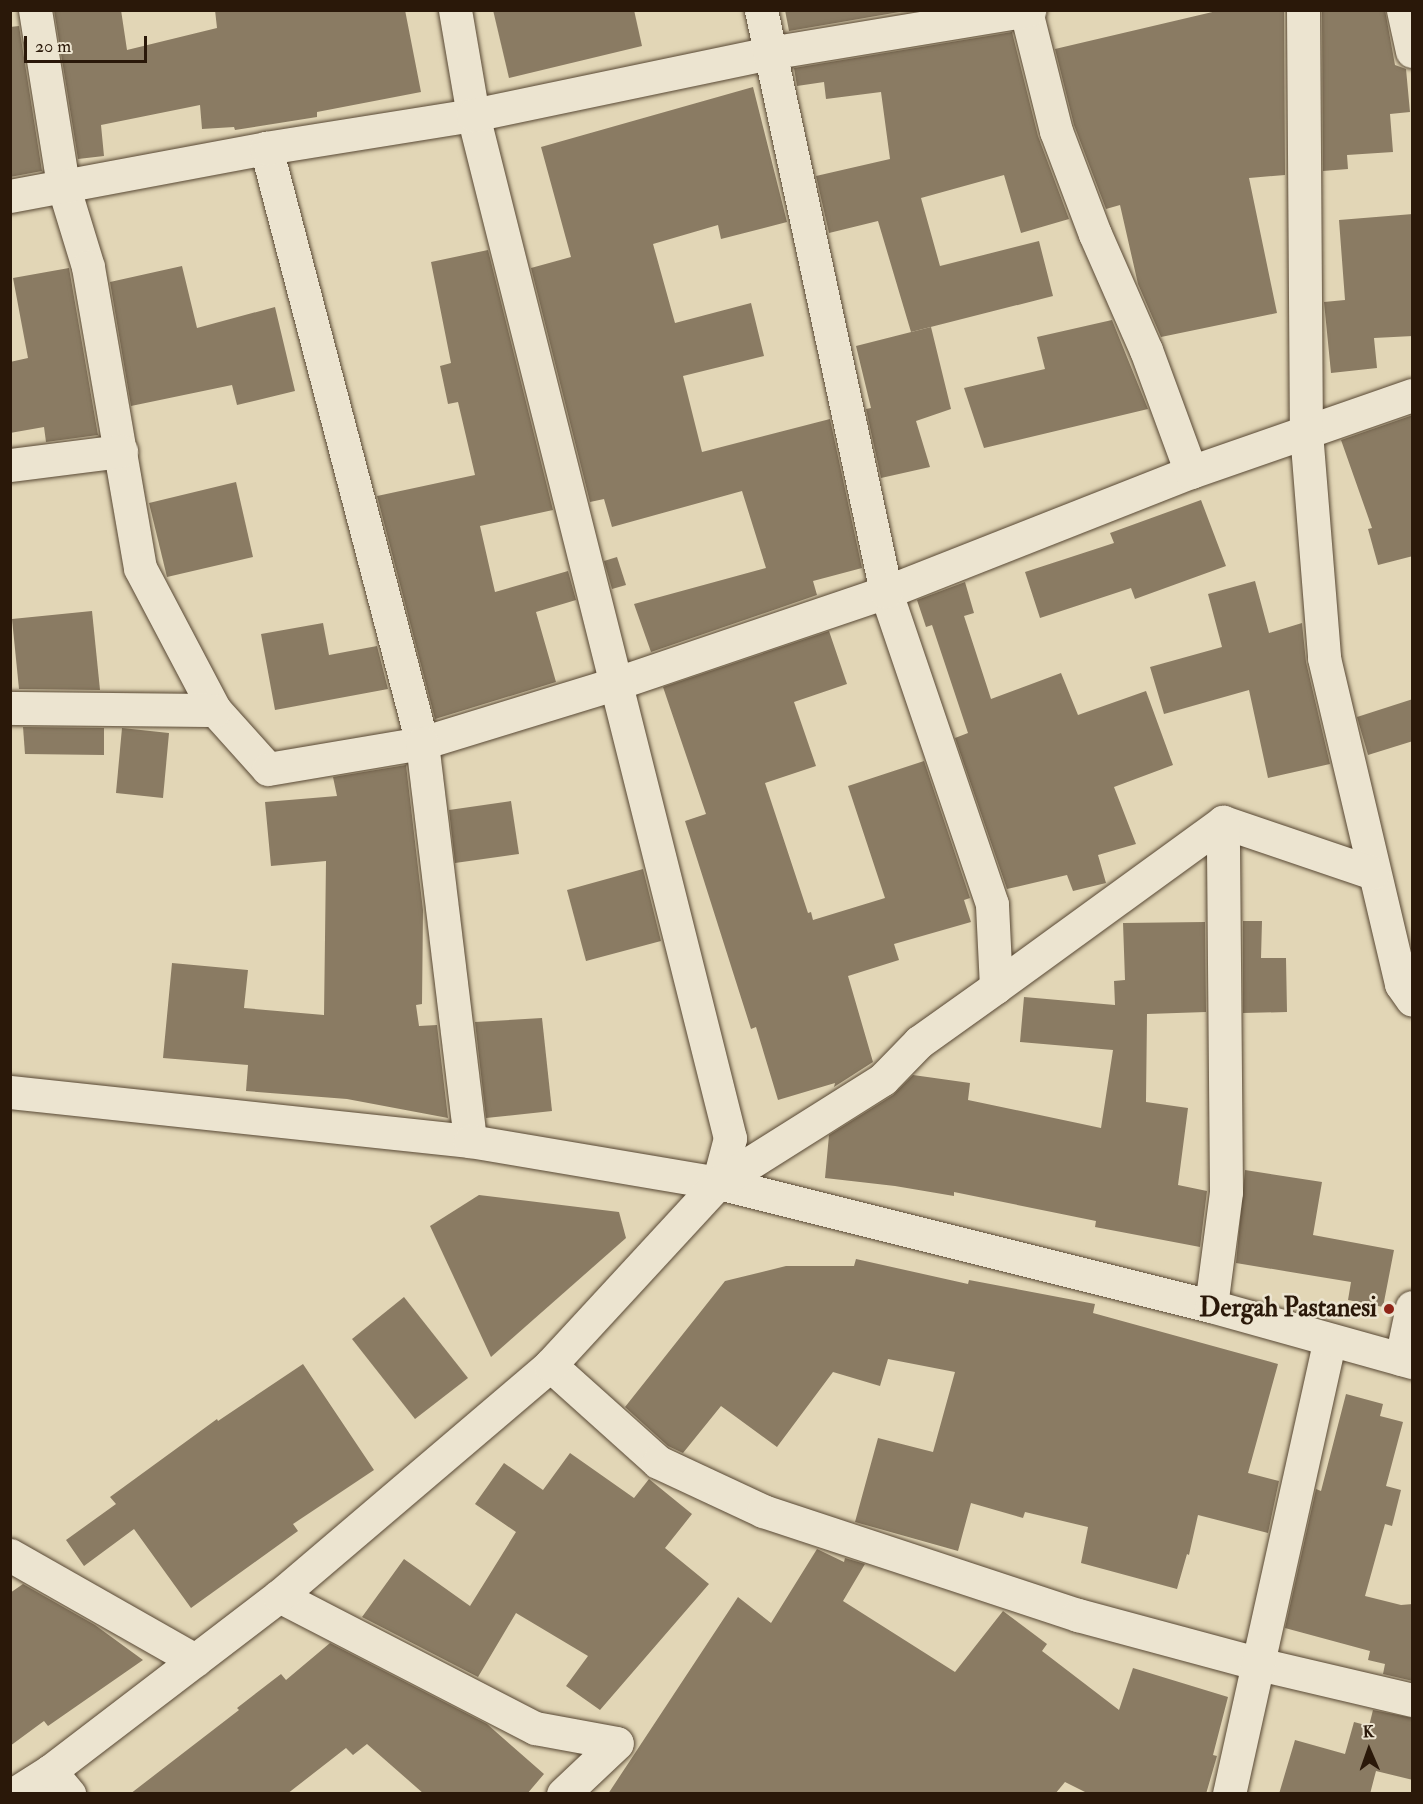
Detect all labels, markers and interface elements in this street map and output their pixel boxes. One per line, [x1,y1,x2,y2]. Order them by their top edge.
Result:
scale bar [27,24,150,62]
text: 20 m [35,35,71,58]
place label: Dergah Pastanesi [1199,1293,1377,1325]
marker: Dergah Pastanesi [1382,1302,1396,1316]
north arrow [1339,1720,1399,1780]
text: K [1362,1722,1374,1742]

